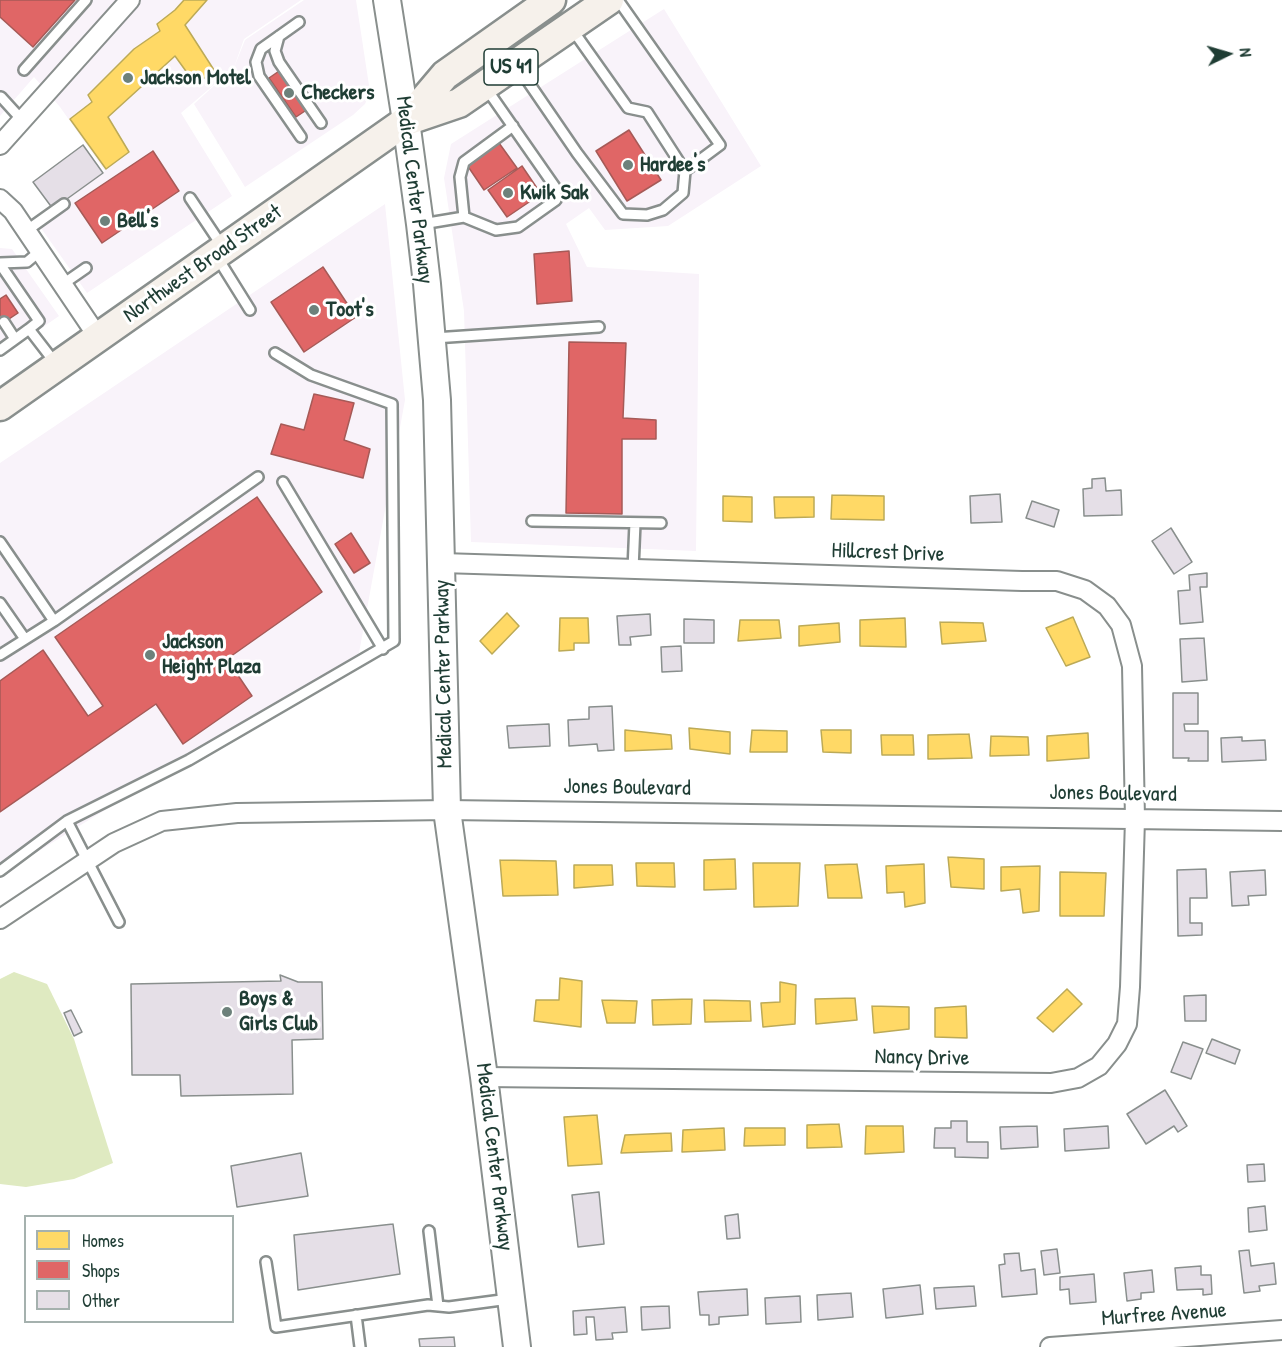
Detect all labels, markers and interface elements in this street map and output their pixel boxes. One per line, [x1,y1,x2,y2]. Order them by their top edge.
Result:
north arrow [1198,24,1258,84]
text: N [1235,47,1257,58]
road number: US 41 [484,49,538,85]
place label: Jackson Motel [140,65,251,91]
marker: Jackson Motel [121,71,135,85]
place label: Checkers [301,80,374,106]
marker: Checkers [282,86,296,100]
street label: Medical Center Parkway [389,95,439,285]
place label: Hardee's [640,152,706,178]
marker: Hardee's [621,158,635,172]
place label: Kwik Sak [520,180,589,206]
marker: Kwik Sak [501,186,515,200]
street label: Northwest Broad Street [118,199,288,329]
place label: Bell's [117,208,158,234]
marker: Bell's [98,214,112,228]
place label: Toot's [326,297,374,323]
marker: Toot's [307,303,321,317]
street label: Hillcrest Drive [831,538,945,568]
street label: Medical Center Parkway [429,579,459,769]
place label: Jackson Height Plaza [162,629,261,680]
marker: Jackson Height Plaza [143,648,157,662]
street label: Jones Boulevard [563,774,691,802]
street label: Jones Boulevard [1049,780,1177,808]
place label: Boys & Girls Club [239,986,318,1038]
marker: Boys & Girls Club [220,1005,234,1019]
street label: Nancy Drive [874,1044,970,1072]
street label: Medical Center Parkway [469,1062,519,1252]
legend [24,1215,234,1323]
text: Homes [82,1228,124,1253]
text: Shops [82,1258,120,1283]
text: Other [82,1288,120,1313]
street label: Murfree Avenue [1101,1297,1227,1333]

